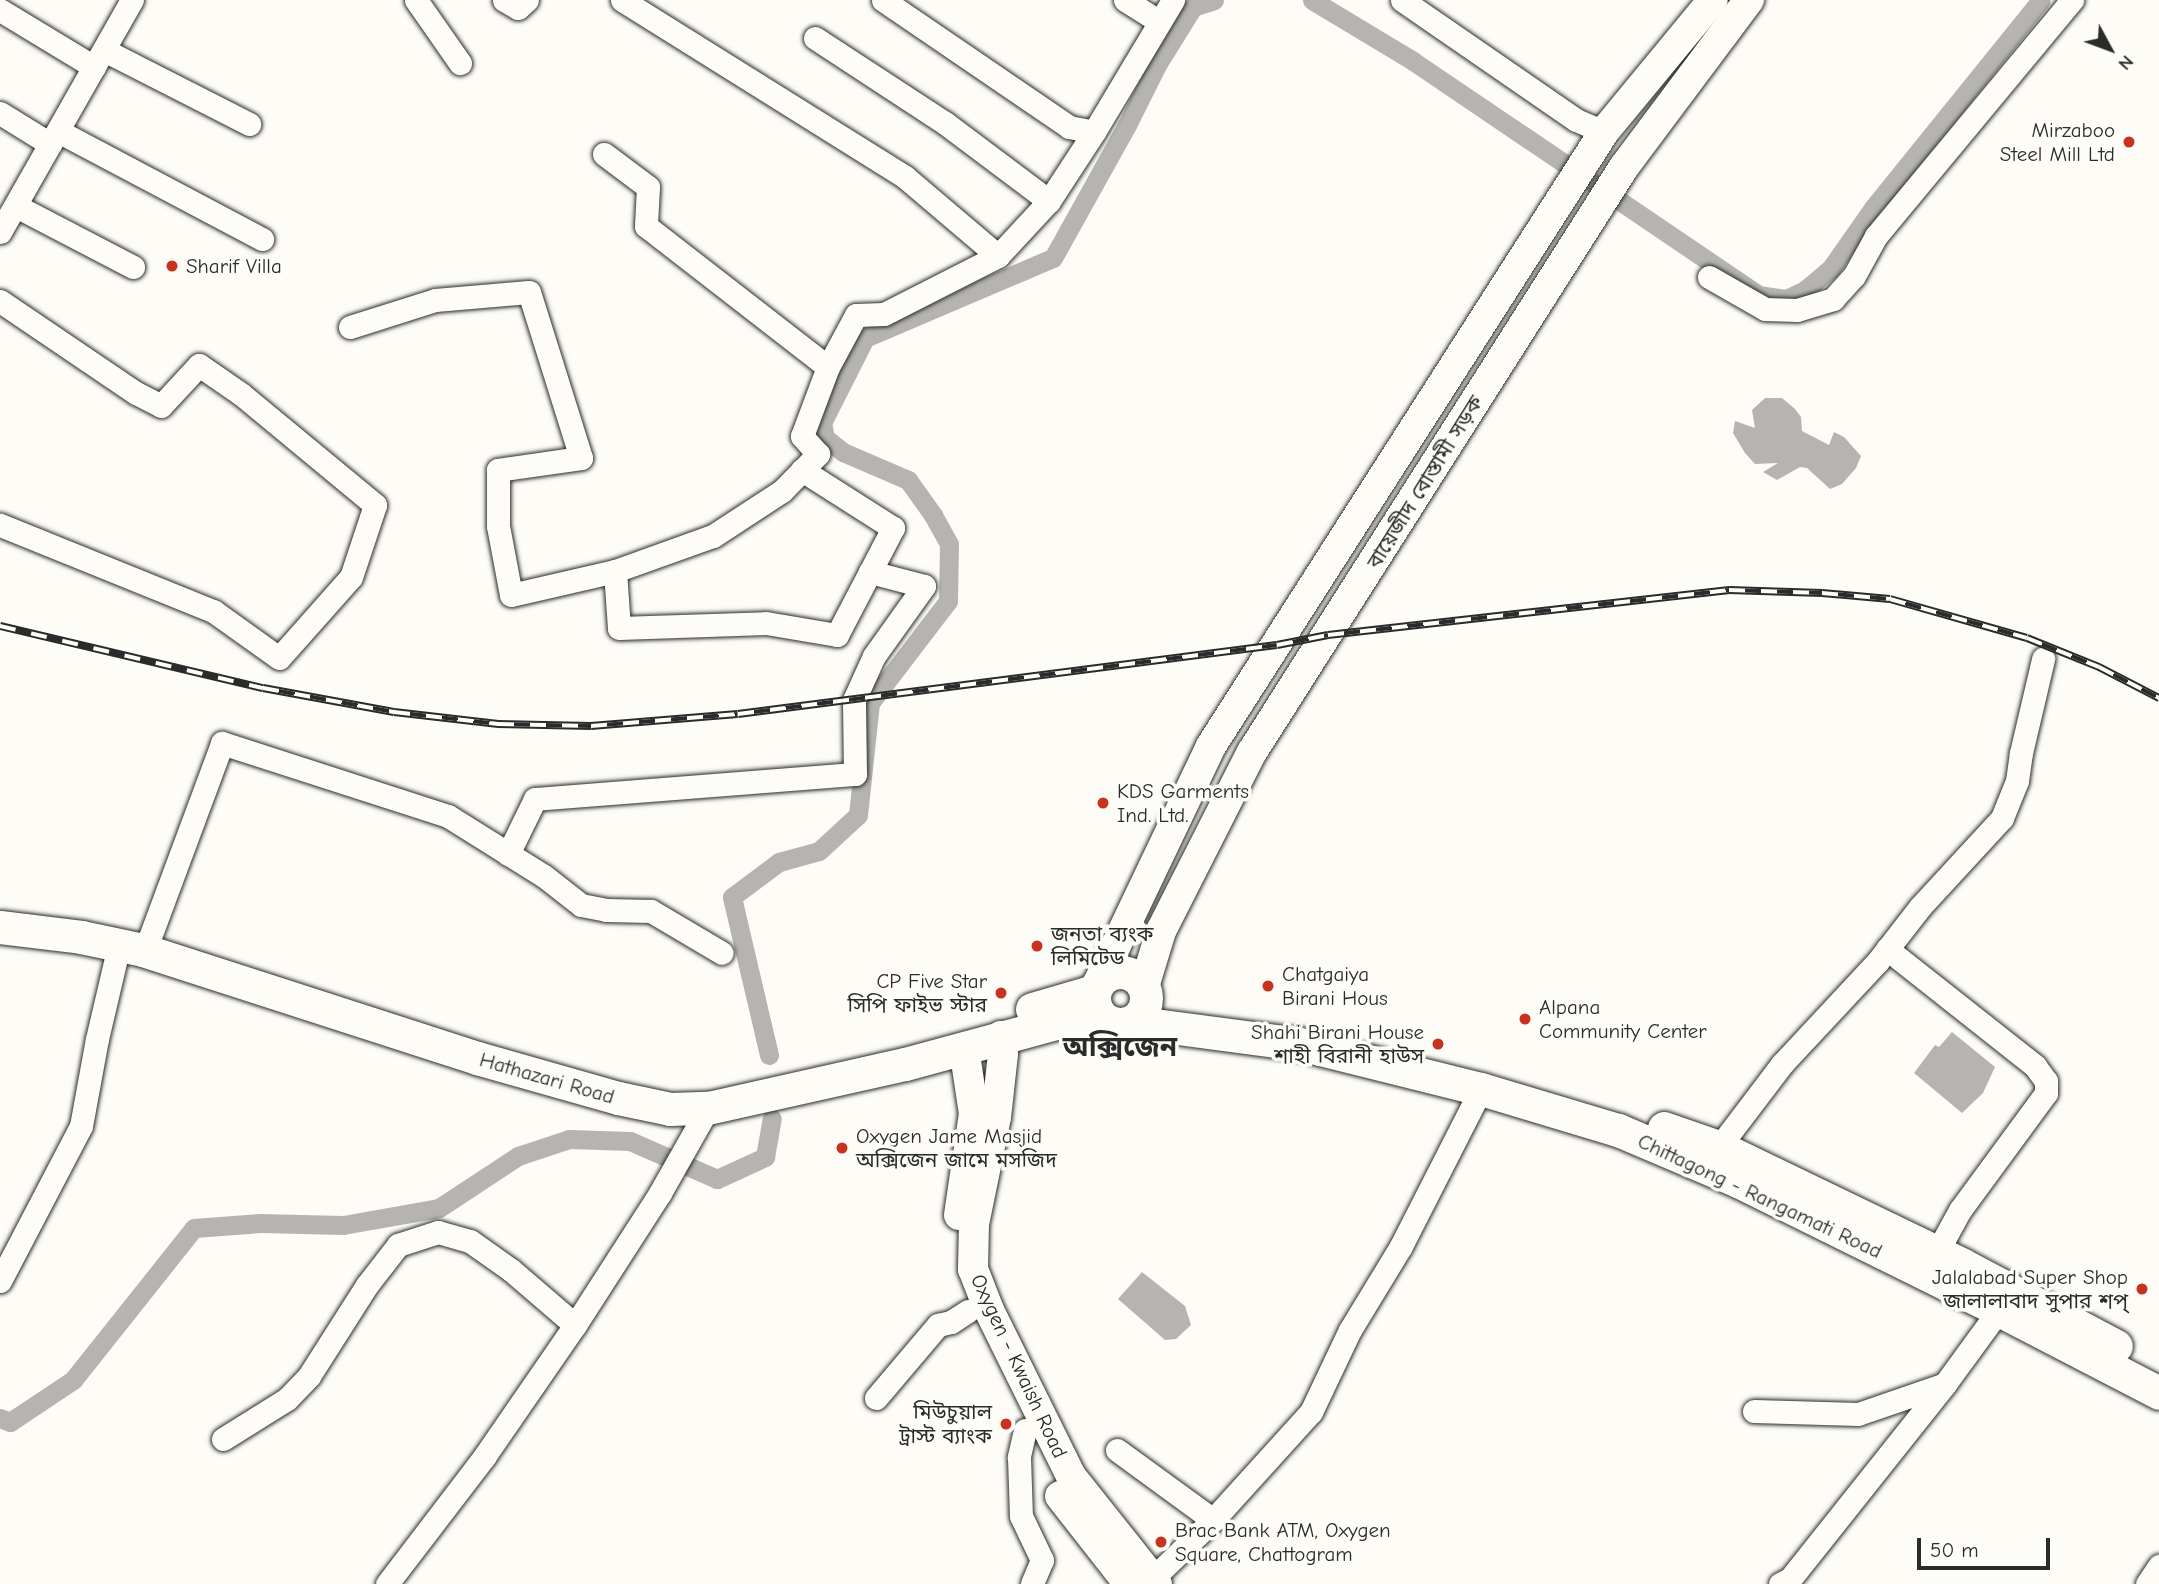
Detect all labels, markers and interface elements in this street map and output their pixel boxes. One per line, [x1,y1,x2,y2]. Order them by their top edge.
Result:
north arrow [2075,14,2145,84]
text: N [2113,51,2138,75]
place label: Mirzaboo Steel Mill Ltd [2000,117,2115,167]
marker: Mirzaboo Steel Mill Ltd [2121,134,2137,150]
place label: Sharif Villa [186,253,282,279]
marker: Sharif Villa [164,258,180,274]
street label: বায়েজীদ বোস্তামী সড়ক [1362,391,1488,573]
place label: KDS Garments Ind. Ltd. [1117,778,1249,828]
marker: KDS Garments Ind. Ltd. [1095,795,1111,811]
place label: জনতা ব্যংক লিমিটেড [1051,921,1154,971]
marker: জনতা ব্যংক লিমিটেড [1029,938,1045,954]
place label: Chatgaiya Birani Hous [1282,961,1388,1011]
place label: CP Five Star সিপি ফাইভ স্টার [848,968,987,1018]
marker: Chatgaiya Birani Hous [1260,978,1276,994]
marker: CP Five Star সিপি ফাইভ স্টার [993,985,1009,1001]
place label: Alpana Community Center [1539,994,1707,1044]
marker: Alpana Community Center [1517,1011,1533,1027]
place label: Shahi Birani House শাহী বিরানী হাউস [1251,1019,1424,1069]
district label: অক্সিজেন [1063,1030,1177,1064]
marker: Shahi Birani House শাহী বিরানী হাউস [1430,1036,1446,1052]
street label: Hathazari Road [477,1047,617,1109]
place label: Oxygen Jame Masjid অক্সিজেন জামে মসজিদ [856,1123,1057,1173]
street label: Chittagong - Rangamati Road [1634,1128,1886,1264]
marker: Oxygen Jame Masjid অক্সিজেন জামে মসজিদ [834,1140,850,1156]
place label: Jalalabad Super Shop জালালাবাদ সুপার শপ্ [1932,1264,2128,1314]
street label: Oxygen - Kwaish Road [965,1270,1073,1462]
marker: Jalalabad Super Shop জালালাবাদ সুপার শপ্ [2134,1281,2150,1297]
place label: মিউচুয়াল ট্রাস্ট ব্যাংক [899,1399,992,1449]
marker: মিউচুয়াল ট্রাস্ট ব্যাংক [998,1416,1014,1432]
place label: Brac Bank ATM, Oxygen Square, Chattogram [1175,1517,1391,1567]
scale bar [1921,1524,2054,1568]
marker: Brac Bank ATM, Oxygen Square, Chattogram [1153,1534,1169,1550]
text: 50 m [1930,1538,1979,1562]

